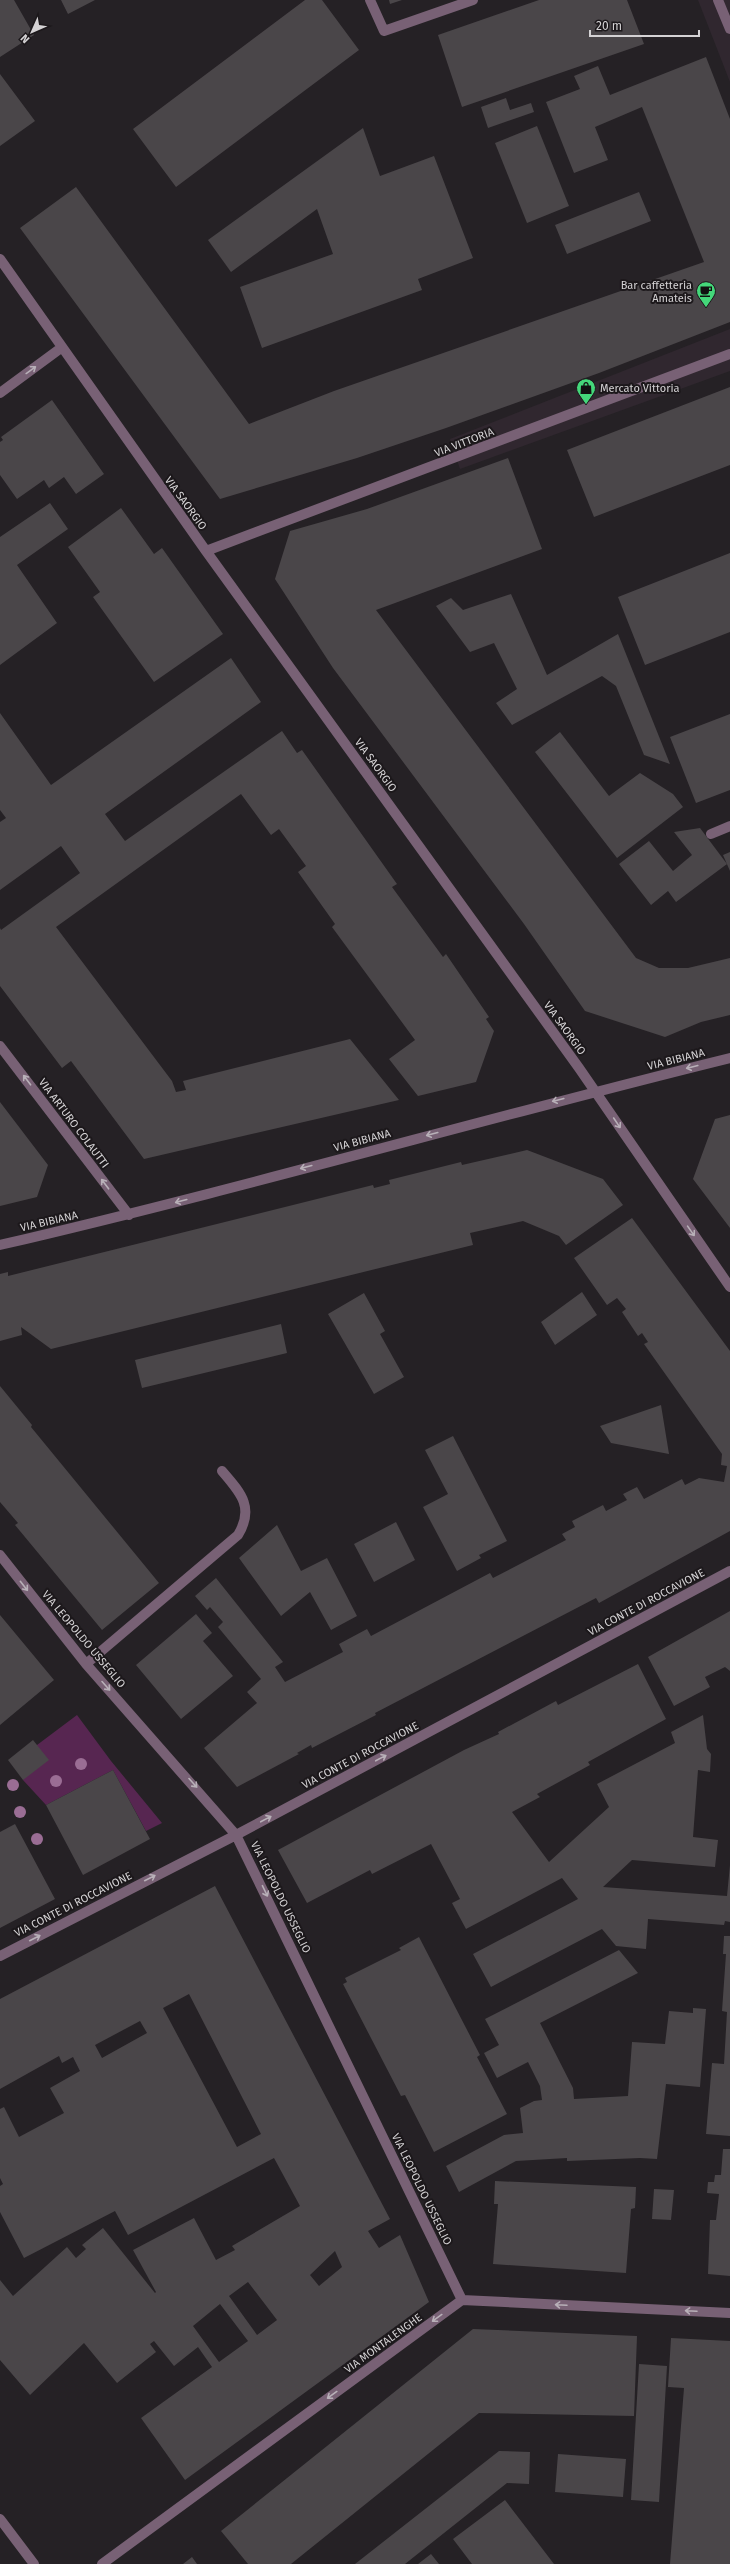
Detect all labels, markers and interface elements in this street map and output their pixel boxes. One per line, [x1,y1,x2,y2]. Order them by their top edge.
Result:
north arrow [12,12,52,52]
scale bar [590,12,699,38]
text: 20 m [596,19,622,33]
text: N [18,32,32,46]
place label: Bar caffetteria Amateis [621,279,692,305]
cafe icon: Bar caffetteria Amateis [695,280,717,308]
one-way arrow [25,366,36,374]
shop icon: Mercato Vittoria [575,377,597,405]
place label: Mercato Vittoria [600,382,680,395]
street label: VIA VITTORIA [433,425,496,460]
street label: VIA SAORGIO [162,474,209,532]
street label: VIA SAORGIO [352,736,399,794]
street label: VIA SAORGIO [541,999,588,1057]
street label: VIA BIBIANA [646,1046,707,1073]
one-way arrow [686,1064,699,1071]
one-way arrow [22,1075,31,1086]
street label: VIA ARTURO COLAUTTI [36,1076,111,1171]
one-way arrow [551,1097,564,1105]
one-way arrow [613,1118,622,1129]
street label: VIA BIBIANA [332,1126,393,1154]
one-way arrow [426,1131,439,1138]
one-way arrow [300,1164,313,1172]
one-way arrow [101,1178,110,1189]
one-way arrow [175,1198,188,1205]
street label: VIA BIBIANA [19,1208,80,1234]
one-way arrow [687,1225,695,1236]
street label: VIA CONTE DI ROCCAVIONE [586,1566,707,1639]
one-way arrow [20,1580,29,1591]
street label: VIA LEOPOLDO USSEGLIO [39,1588,128,1690]
one-way arrow [102,1681,111,1691]
street label: VIA CONTE DI ROCCAVIONE [300,1719,421,1792]
one-way arrow [374,1753,386,1761]
one-way arrow [188,1778,197,1789]
one-way arrow [260,1815,272,1822]
street label: VIA LEOPOLDO USSEGLIO [248,1839,313,1955]
street label: VIA CONTE DI ROCCAVIONE [12,1869,134,1940]
one-way arrow [144,1874,156,1881]
one-way arrow [262,1884,269,1896]
one-way arrow [28,1934,40,1941]
street label: VIA LEOPOLDO USSEGLIO [389,2131,454,2247]
one-way arrow [555,2301,568,2308]
one-way arrow [685,2307,698,2314]
street label: VIA MONTALENGHE [342,2311,425,2376]
one-way arrow [432,2314,443,2323]
one-way arrow [327,2391,338,2399]

